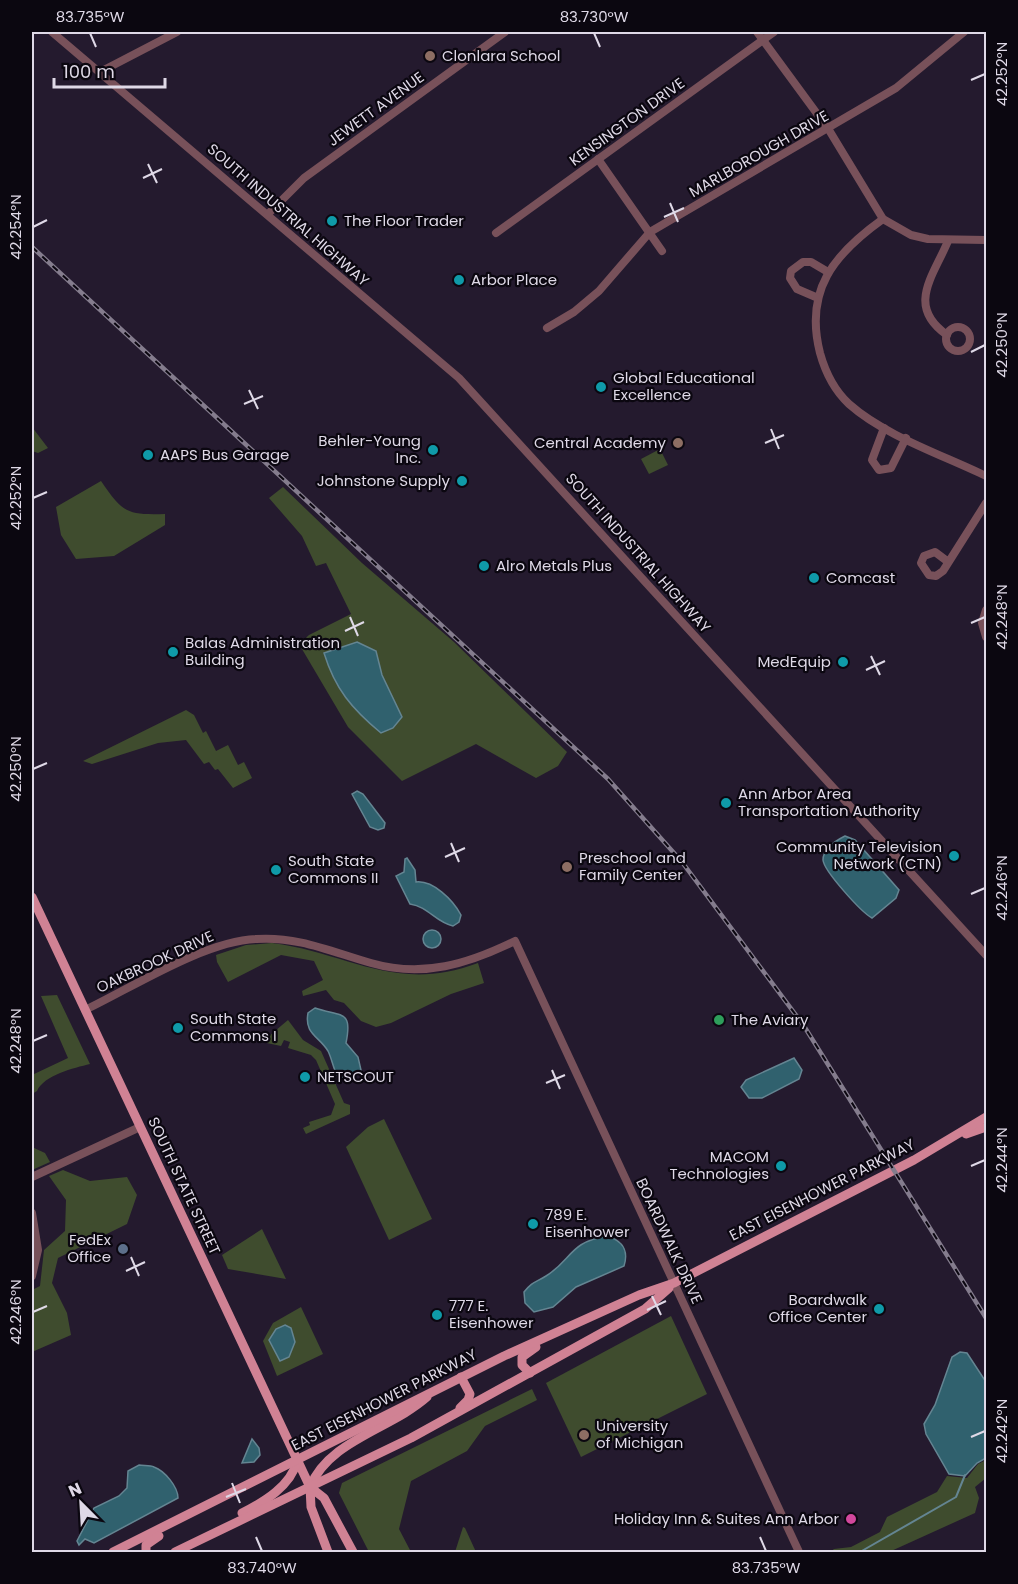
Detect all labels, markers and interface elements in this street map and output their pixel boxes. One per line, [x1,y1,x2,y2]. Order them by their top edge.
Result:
text: 83.735°W [56,6,125,27]
text: 83.730°W [560,6,629,27]
text: 42.252°N [991,42,1012,106]
place label: Clonlara School [442,45,560,66]
marker: Clonlara School [423,49,437,63]
scale bar [54,51,165,89]
text: 100 m [63,59,115,84]
street label: JEWETT AVENUE [323,66,428,151]
street label: KENSINGTON DRIVE [565,73,689,171]
street label: MARLBOROUGH DRIVE [685,105,832,202]
street label: SOUTH INDUSTRIAL HIGHWAY [203,138,374,291]
text: 42.254°N [5,194,26,260]
place label: The Floor Trader [344,210,464,231]
marker: The Floor Trader [325,214,339,228]
place label: Arbor Place [471,269,557,290]
marker: Arbor Place [452,273,466,287]
text: 42.250°N [991,312,1012,378]
place label: Global Educational Excellence [613,367,755,405]
marker: Global Educational Excellence [594,380,608,394]
place label: Behler-Young Inc. [318,430,421,468]
place label: Central Academy [534,432,667,453]
marker: Central Academy [671,436,685,450]
marker: Behler-Young Inc. [426,443,440,457]
place label: AAPS Bus Garage [160,444,289,465]
marker: AAPS Bus Garage [141,448,155,462]
text: 42.252°N [5,466,26,530]
street label: SOUTH INDUSTRIAL HIGHWAY [561,468,716,637]
place label: Johnstone Supply [317,470,451,491]
marker: Johnstone Supply [455,474,469,488]
place label: Alro Metals Plus [496,555,612,576]
marker: Alro Metals Plus [477,559,491,573]
place label: Comcast [826,567,895,588]
marker: Comcast [807,571,821,585]
text: 42.248°N [991,584,1012,650]
place label: Balas Administration Building [185,632,340,670]
marker: Balas Administration Building [166,645,180,659]
place label: MedEquip [757,651,831,672]
marker: MedEquip [836,655,850,669]
text: 42.250°N [5,736,26,802]
place label: Ann Arbor Area Transportation Authority [738,783,921,821]
marker: Ann Arbor Area Transportation Authority [719,796,733,810]
place label: Community Television Network (CTN) [776,836,942,874]
place label: Preschool and Family Center [579,847,686,885]
marker: Community Television Network (CTN) [947,849,961,863]
place label: South State Commons II [288,850,379,888]
text: 42.246°N [991,855,1012,921]
marker: Preschool and Family Center [560,860,574,874]
marker: South State Commons II [269,863,283,877]
street label: OAKBROOK DRIVE [93,925,217,998]
text: 42.248°N [5,1008,26,1074]
place label: South State Commons I [190,1008,277,1046]
place label: The Aviary [731,1009,809,1030]
marker: The Aviary [712,1013,726,1027]
marker: South State Commons I [171,1021,185,1035]
place label: NETSCOUT [317,1066,394,1087]
marker: NETSCOUT [298,1070,312,1084]
street label: SOUTH STATE STREET [143,1114,226,1258]
text: 42.244°N [991,1127,1012,1193]
street label: EAST EISENHOWER PARKWAY [726,1134,918,1245]
place label: MACOM Technologies [669,1146,769,1184]
marker: MACOM Technologies [774,1159,788,1173]
street label: BOARDWALK DRIVE [631,1175,708,1307]
place label: 789 E. Eisenhower [545,1204,630,1242]
marker: 789 E. Eisenhower [526,1217,540,1231]
place label: FedEx Office [67,1229,111,1267]
marker: FedEx Office [116,1242,130,1256]
text: 42.246°N [5,1279,26,1345]
place label: Boardwalk Office Center [768,1289,867,1327]
place label: 777 E. Eisenhower [449,1295,534,1333]
marker: Boardwalk Office Center [872,1302,886,1316]
marker: 777 E. Eisenhower [430,1308,444,1322]
street label: EAST EISENHOWER PARKWAY [288,1344,480,1455]
text: 42.242°N [991,1399,1012,1463]
place label: University of Michigan [596,1415,683,1453]
marker: University of Michigan [577,1428,591,1442]
north arrow [51,1473,111,1533]
text: N [65,1477,85,1503]
place label: Holiday Inn & Suites Ann Arbor [614,1508,839,1529]
marker: Holiday Inn & Suites Ann Arbor [844,1512,858,1526]
text: 83.740°W [227,1557,297,1578]
text: 83.735°W [732,1557,801,1578]

